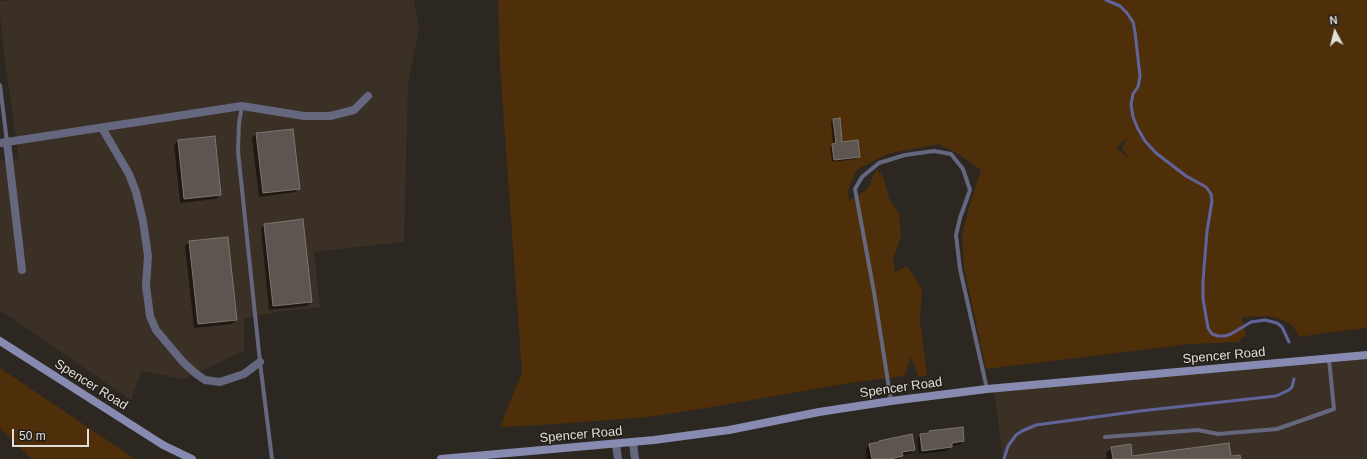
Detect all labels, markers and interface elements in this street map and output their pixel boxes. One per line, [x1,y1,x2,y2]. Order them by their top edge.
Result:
north arrow [1315,12,1355,52]
text: N [1329,14,1338,27]
street label: Spencer Road [1182,345,1266,367]
street label: Spencer Road [52,356,130,414]
street label: Spencer Road [859,374,943,402]
scale bar [14,421,91,447]
street label: Spencer Road [539,424,623,446]
text: 50 m [19,429,46,443]

